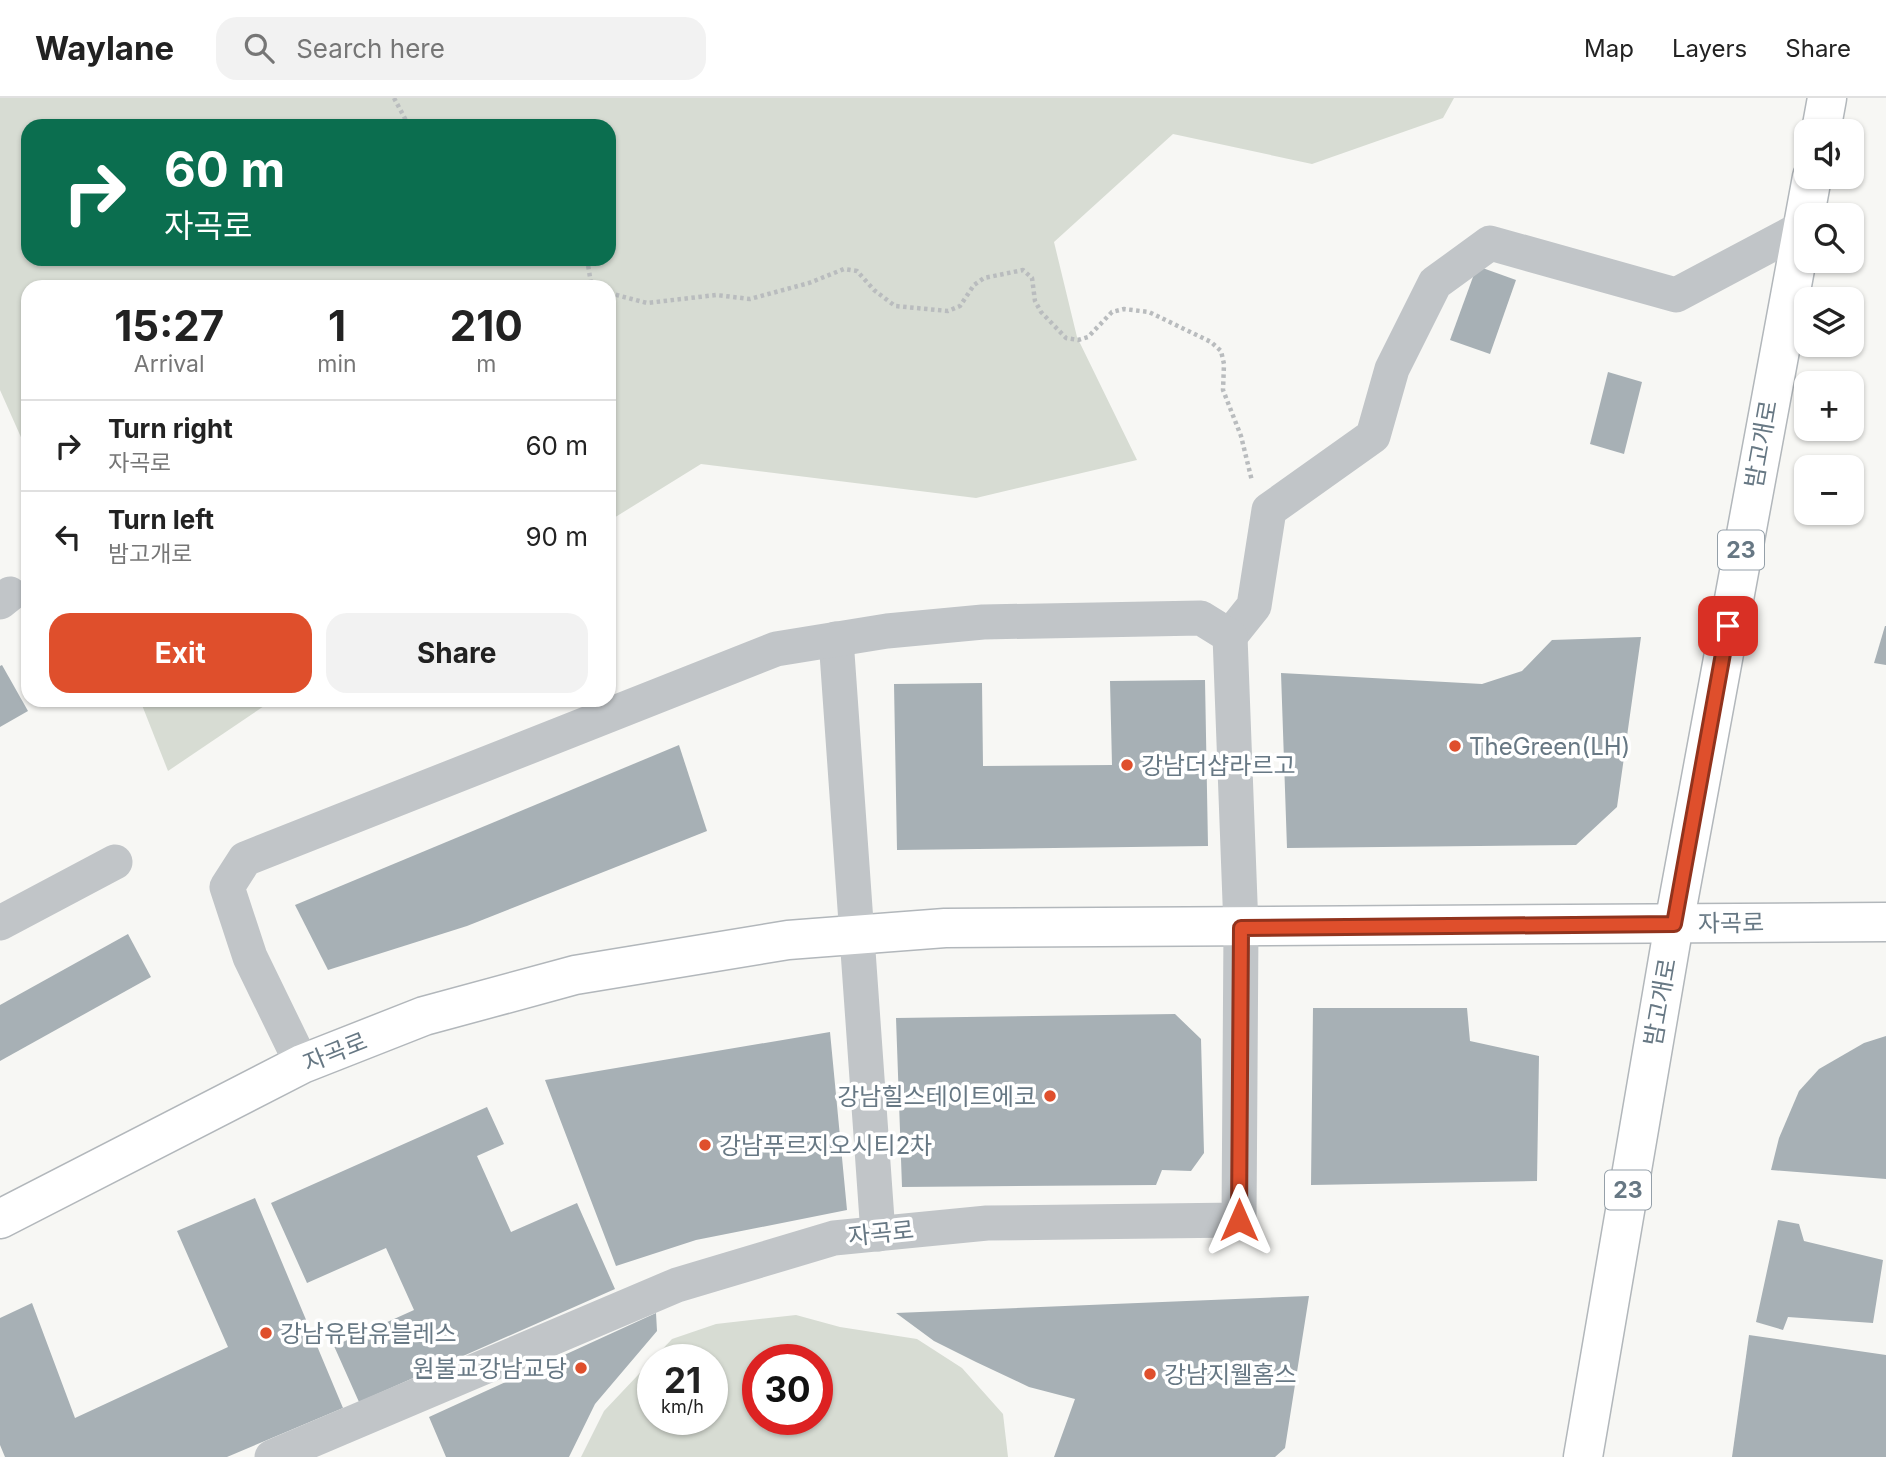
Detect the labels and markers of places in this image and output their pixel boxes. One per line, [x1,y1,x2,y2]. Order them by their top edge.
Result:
pin [1698,596,1758,656]
place label: TheGreen(LH) [1469,732,1630,761]
marker: TheGreen(LH) [1447,738,1463,754]
place label: 강남더샵라르고 [1141,751,1296,780]
marker: 강남더샵라르고 [1119,757,1135,773]
place label: 강남힐스테이트에코 [837,1082,1036,1111]
marker: 강남힐스테이트에코 [1042,1088,1058,1104]
place label: 강남푸르지오시티2차 [719,1131,932,1160]
marker: 강남푸르지오시티2차 [697,1137,713,1153]
place label: 강남유탑유블레스 [280,1319,457,1348]
marker: 강남유탑유블레스 [258,1325,274,1341]
place label: 원불교강남교당 [412,1354,567,1383]
marker: 원불교강남교당 [573,1360,589,1376]
place label: 강남지웰홈스 [1164,1360,1296,1389]
marker: 강남지웰홈스 [1142,1366,1158,1382]

